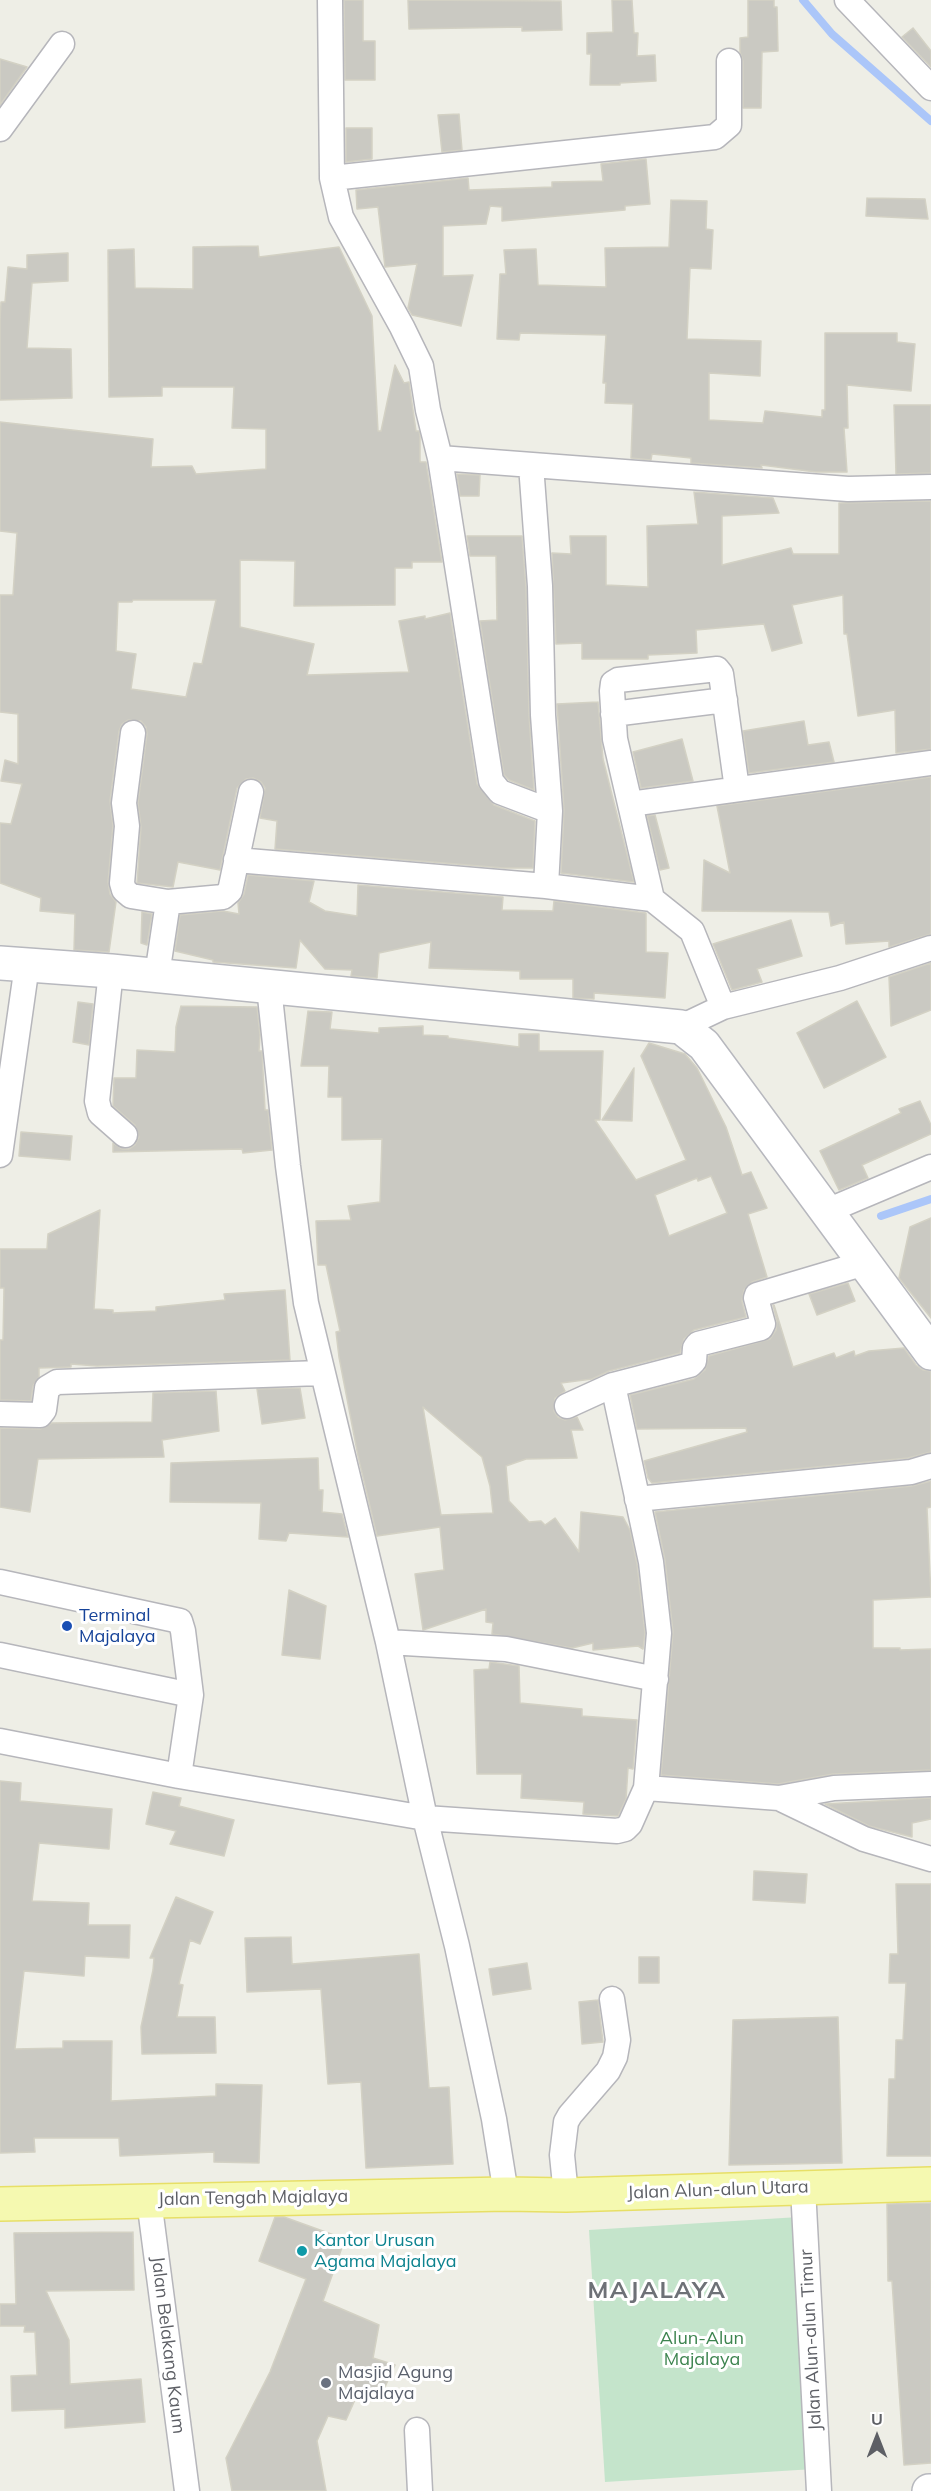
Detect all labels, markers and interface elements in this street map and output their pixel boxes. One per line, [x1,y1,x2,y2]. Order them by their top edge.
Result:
place label: Terminal Majalaya [79,1605,155,1648]
marker: Terminal Majalaya [60,1619,74,1633]
street label: Jalan Alun-alun Utara [627,2176,809,2204]
street label: Jalan Tengah Majalaya [158,2186,348,2210]
place label: Kantor Urusan Agama Majalaya [314,2230,457,2272]
marker: Kantor Urusan Agama Majalaya [295,2244,309,2258]
street label: Jalan Alun-alun Timur [795,2249,827,2431]
street label: Jalan Belakang Kaum [146,2255,190,2435]
district label: MAJALAYA [587,2277,727,2305]
park label: Alun-Alun Majalaya [660,2328,744,2370]
place label: Masjid Agung Majalaya [338,2362,453,2404]
marker: Masjid Agung Majalaya [319,2376,333,2390]
north arrow [847,2407,907,2467]
text: U [871,2409,883,2429]

